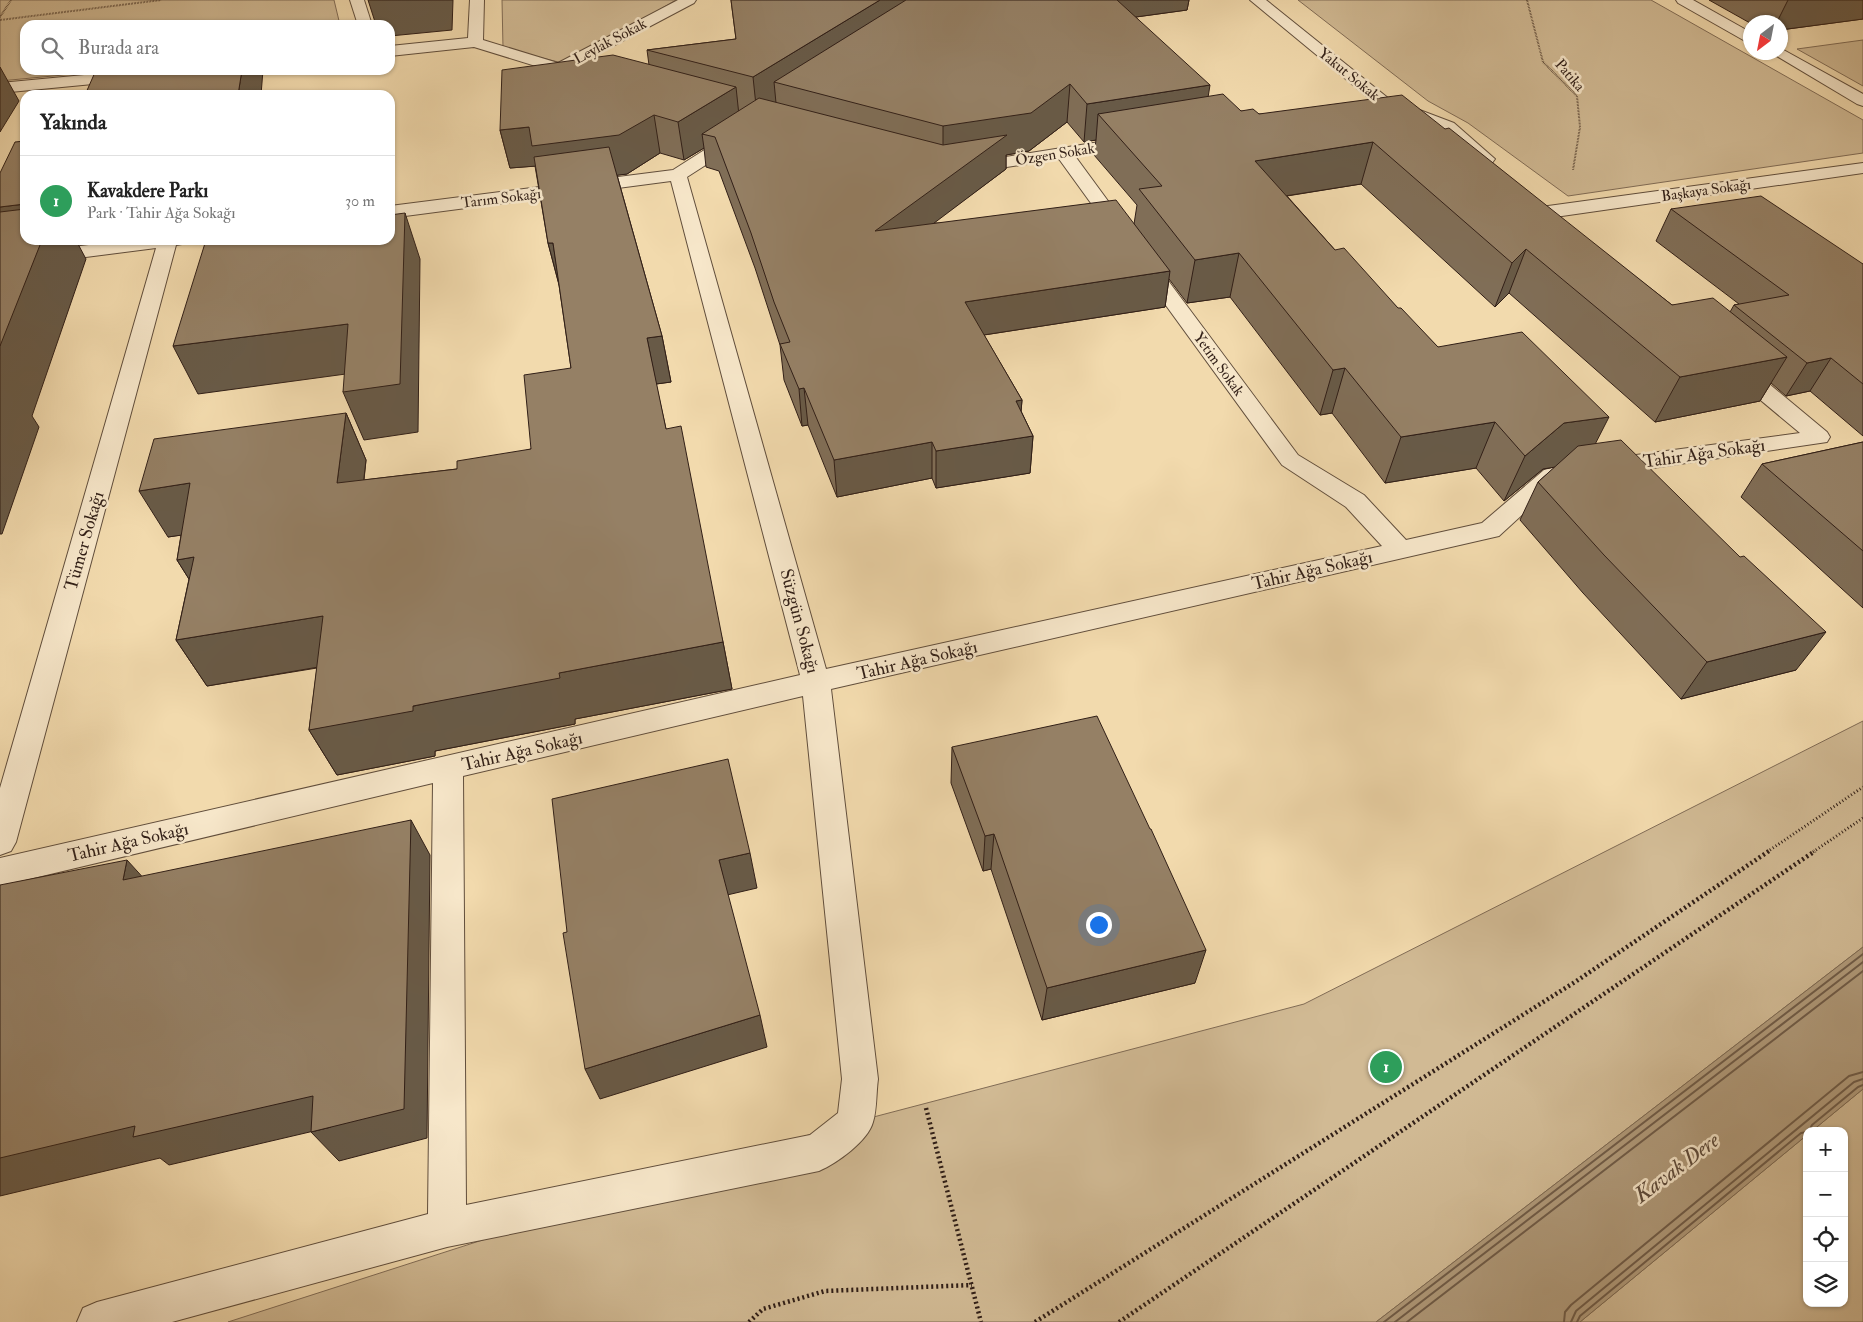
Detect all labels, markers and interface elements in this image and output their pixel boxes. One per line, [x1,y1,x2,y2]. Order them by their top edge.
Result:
street label: Leylak Sokak [570,14,650,69]
north arrow [1743,15,1788,60]
search box [20,20,395,75]
icon: search [38,34,66,62]
text: Burada ara [78,36,159,60]
street label: Yakut Sokak [1314,44,1383,105]
street label: Patika [1550,55,1589,96]
text: Yakında [40,109,107,136]
street label: Özgen Sokak [1014,138,1096,170]
street label: Başkaya Sokağı [1660,175,1752,206]
text: Kavakdere Parkı [87,179,208,203]
street label: Tarım Sokağı [460,184,542,213]
text: 1 [53,191,59,211]
text: 30 m [345,191,375,211]
text: Park · Tahir Ağa Sokağı [87,203,235,223]
street label: Yetim Sokak [1189,328,1248,400]
street label: Tahir Ağa Sokağı [1642,434,1767,473]
street label: Tümer Sokağı [59,489,110,593]
street label: Tahir Ağa Sokağı [1250,545,1375,596]
street label: Süzgün Sokağı [775,566,825,676]
street label: Tahir Ağa Sokağı [855,635,980,686]
street label: Tahir Ağa Sokağı [460,726,585,777]
street label: Tahir Ağa Sokağı [66,817,191,868]
your location [1086,912,1112,938]
pin: 1 [1370,1048,1402,1086]
water label: Kavak Dere [1628,1126,1725,1210]
map controls [1803,1127,1848,1307]
button: + [1803,1127,1848,1172]
button: − [1803,1172,1848,1217]
button: locate [1803,1217,1848,1262]
button: layers [1803,1262,1848,1307]

